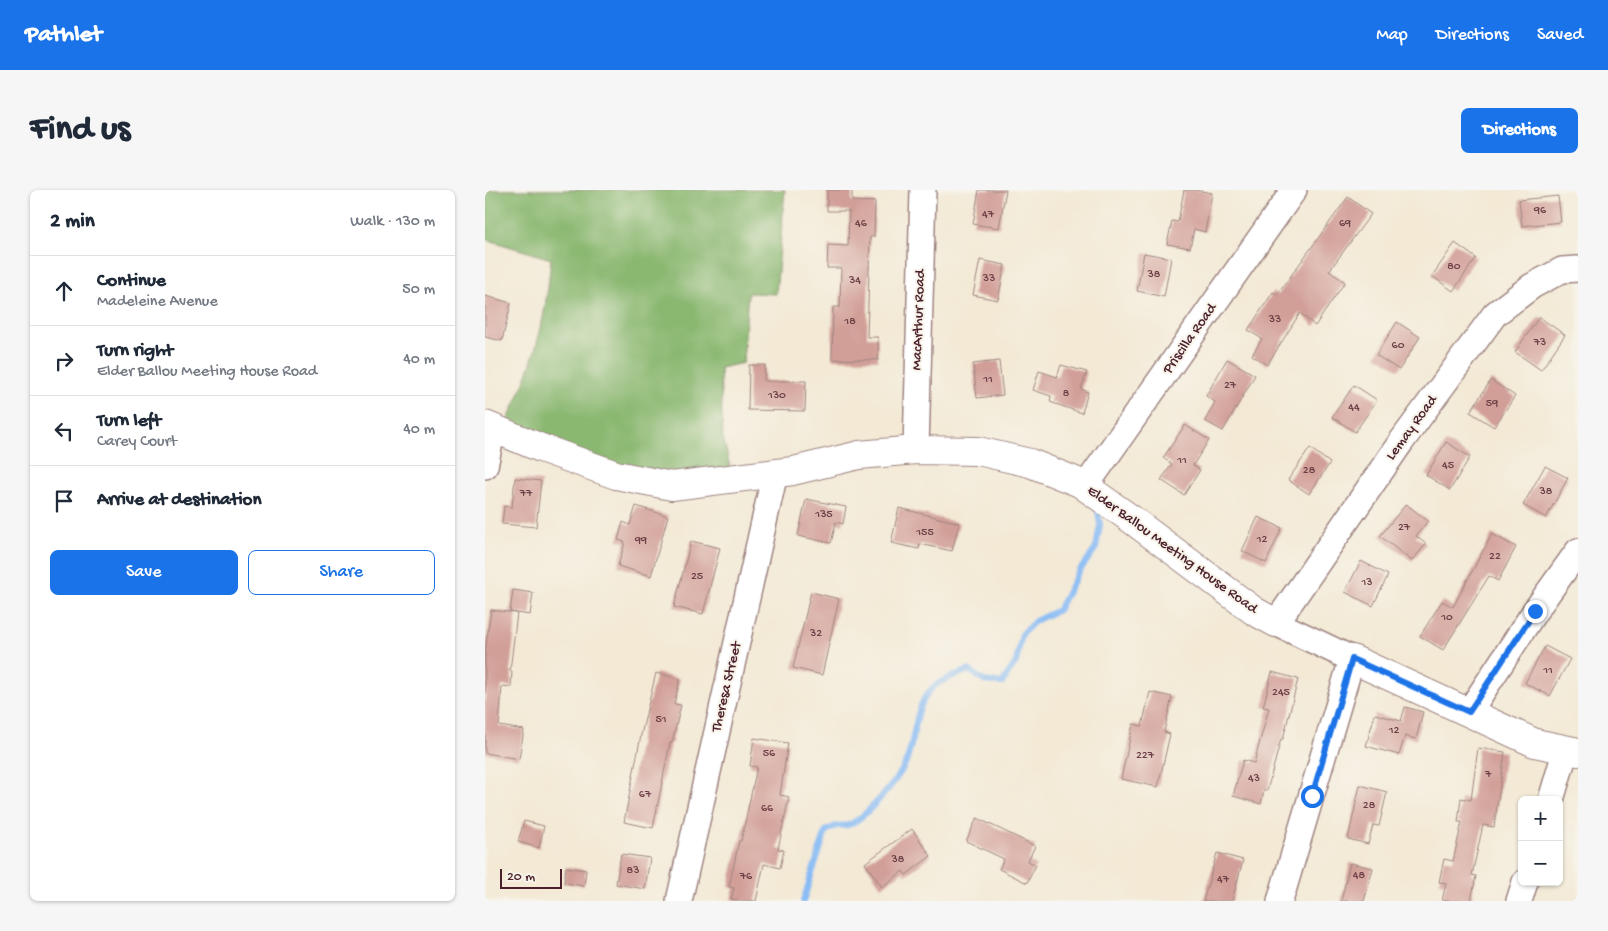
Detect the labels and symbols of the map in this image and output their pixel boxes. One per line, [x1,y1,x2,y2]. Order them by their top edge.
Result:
house number: 96 [1533,204,1547,218]
house number: 47 [982,208,995,222]
house number: 46 [855,217,868,231]
house number: 69 [1339,217,1351,231]
house number: 80 [1447,260,1461,274]
street label: MacArthur Road [908,268,930,371]
house number: 38 [1147,268,1161,282]
house number: 33 [982,272,995,286]
house number: 34 [848,274,861,288]
street label: Priscilla Road [1159,299,1222,379]
house number: 33 [1268,313,1281,327]
house number: 18 [843,315,856,329]
house number: 73 [1533,336,1546,350]
house number: 60 [1392,339,1405,353]
house number: 11 [982,373,993,387]
house number: 27 [1224,379,1237,393]
house number: 8 [1063,387,1070,401]
house number: 130 [767,389,786,403]
street label: Lemay Road [1382,391,1442,464]
house number: 59 [1486,397,1498,411]
house number: 44 [1348,401,1360,415]
house number: 11 [1176,454,1187,468]
house number: 45 [1442,459,1454,473]
house number: 28 [1303,464,1316,478]
street label: Elder Ballou Meeting House Road [1083,482,1262,619]
house number: 38 [1539,485,1553,499]
house number: 77 [519,487,533,501]
house number: 135 [814,508,833,522]
house number: 27 [1398,521,1411,535]
house number: 155 [915,526,934,540]
house number: 12 [1256,533,1267,547]
house number: 99 [634,534,647,548]
house number: 22 [1489,550,1501,564]
house number: 25 [691,570,703,584]
house number: 13 [1360,576,1373,590]
route end [1524,600,1547,623]
house number: 10 [1440,611,1453,625]
house number: 32 [809,627,822,641]
street label: Theresa Street [708,638,747,735]
house number: 11 [1542,664,1553,678]
house number: 245 [1272,686,1290,700]
house number: 51 [655,713,667,727]
house number: 12 [1388,724,1399,738]
house number: 56 [763,747,776,761]
house number: 227 [1136,749,1155,763]
house number: 7 [1484,768,1492,782]
house number: 43 [1248,772,1260,786]
route start [1301,785,1324,808]
house number: 67 [639,788,652,802]
house number: 28 [1363,799,1376,813]
house number: 66 [761,802,774,816]
house number: 38 [891,853,905,867]
house number: 83 [627,864,639,878]
scale bar [500,866,563,889]
house number: 48 [1353,869,1366,883]
house number: 76 [739,870,753,884]
house number: 47 [1217,873,1230,887]

